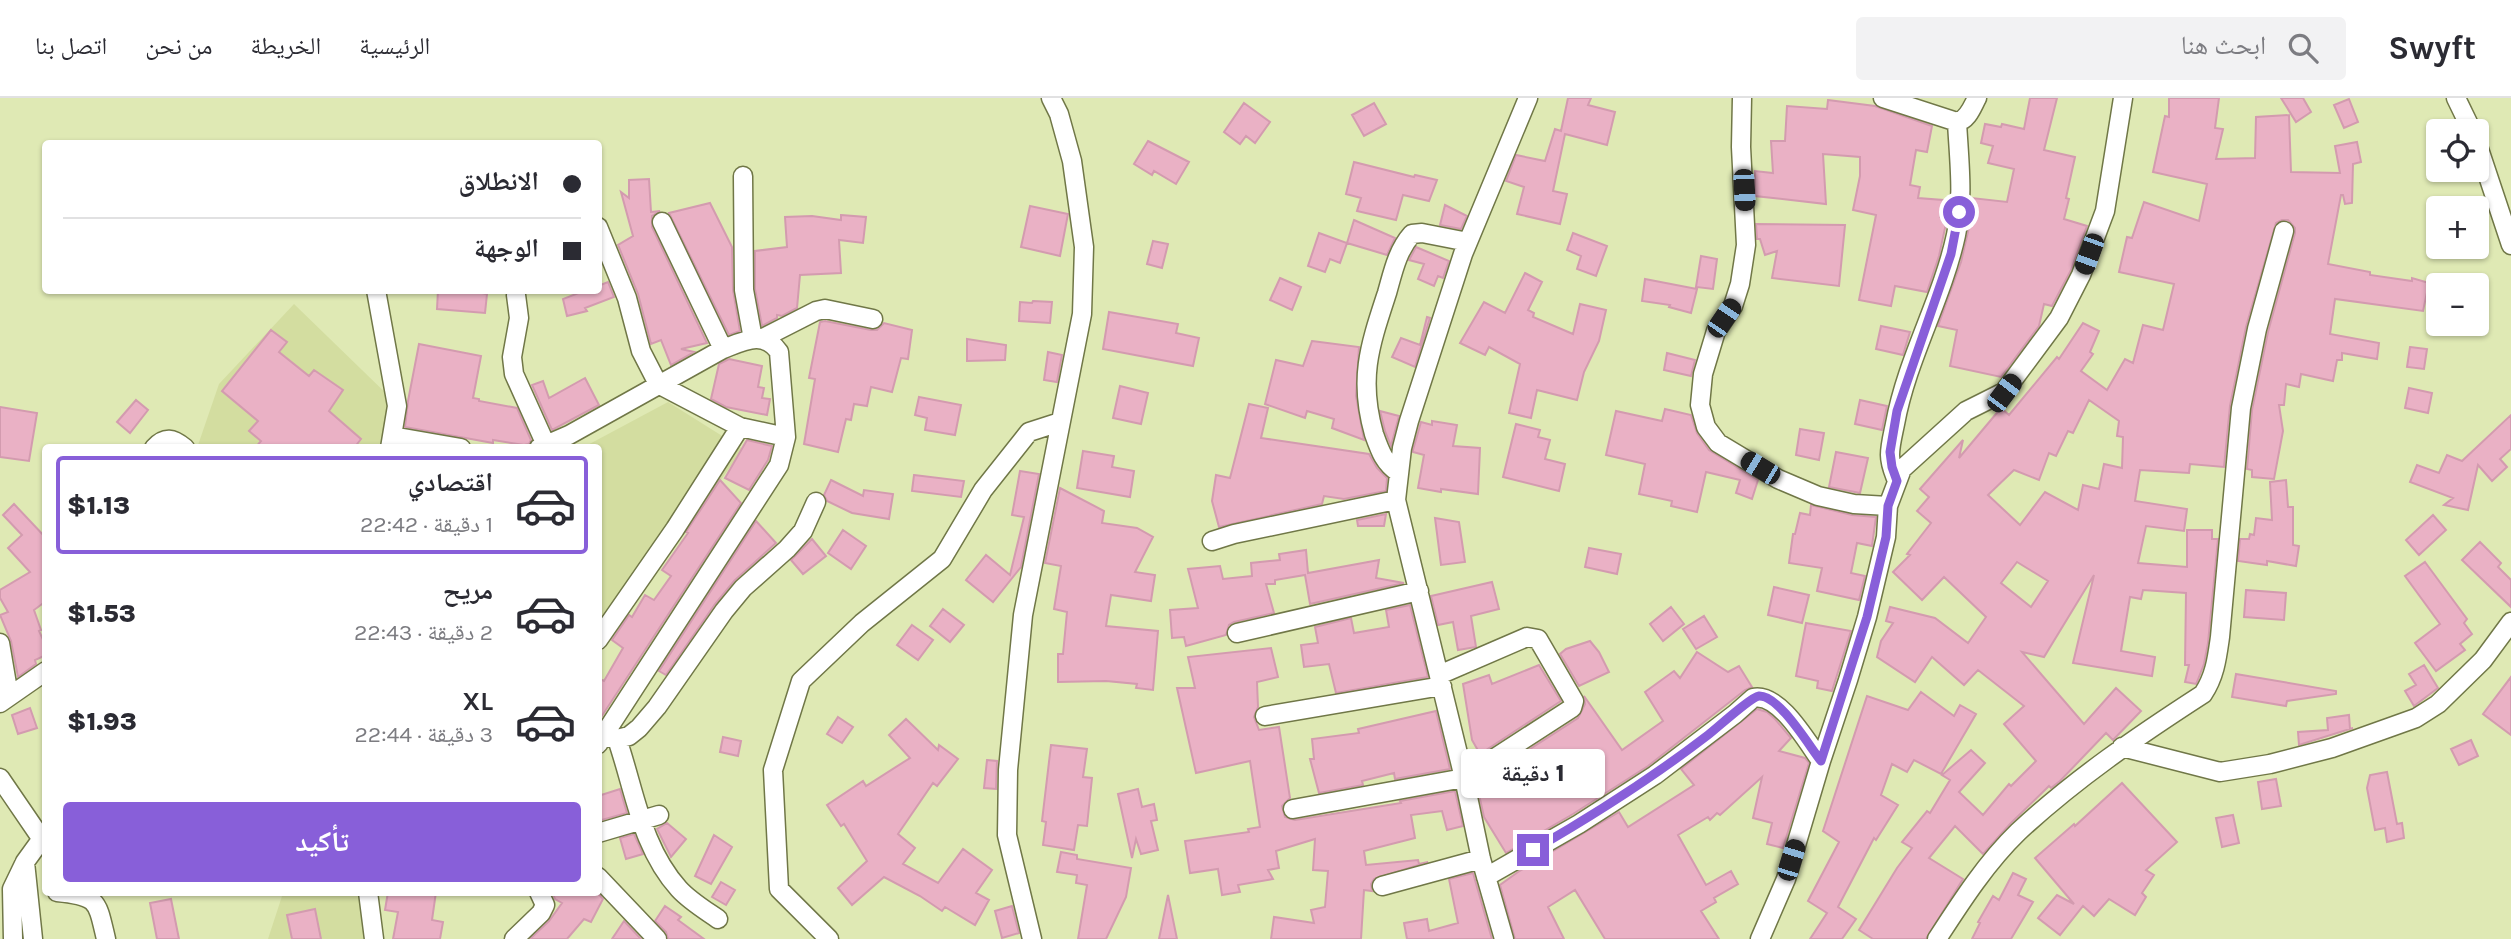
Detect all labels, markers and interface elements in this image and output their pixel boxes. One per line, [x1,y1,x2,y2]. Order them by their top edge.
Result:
search box [1856,17,2346,80]
icon: search [2284,29,2322,67]
text: Swyft [2388,29,2476,67]
text: ابحث هنا [2181,30,2266,61]
text: اتصل بنا [35,32,107,60]
text: من نحن [145,32,213,60]
text: الخريطة [251,32,321,60]
text: الرئيسية [359,32,430,60]
map controls [2426,119,2489,336]
button: locate [2426,119,2489,182]
text: الانطلاق [459,166,539,197]
car [1733,168,1756,212]
route start [1943,196,1975,228]
button: + [2426,196,2489,259]
car [2072,231,2107,277]
text: الوجهة [474,233,539,264]
button: − [2426,273,2489,336]
car [1704,295,1745,341]
car [1983,370,2026,416]
car [1737,448,1784,488]
text: اقتصادي [408,467,493,498]
icon: car [514,474,577,537]
text: $1.13 [67,490,130,521]
text: 1 دقيقة · 22:42 [360,511,493,538]
text: مريح [443,575,493,606]
icon: car [514,582,577,645]
text: $1.53 [67,598,136,629]
text: 2 دقيقة · 22:43 [354,619,493,646]
text: XL [462,686,493,717]
icon: car [514,690,577,753]
text: $1.93 [67,706,137,737]
text: 3 دقيقة · 22:44 [354,721,493,748]
callout: 1 دقيقة [1461,748,1605,798]
text: 1 دقيقة [1501,760,1565,787]
button: تأكيد [63,802,581,882]
route end [1517,834,1549,866]
car [1775,837,1808,883]

